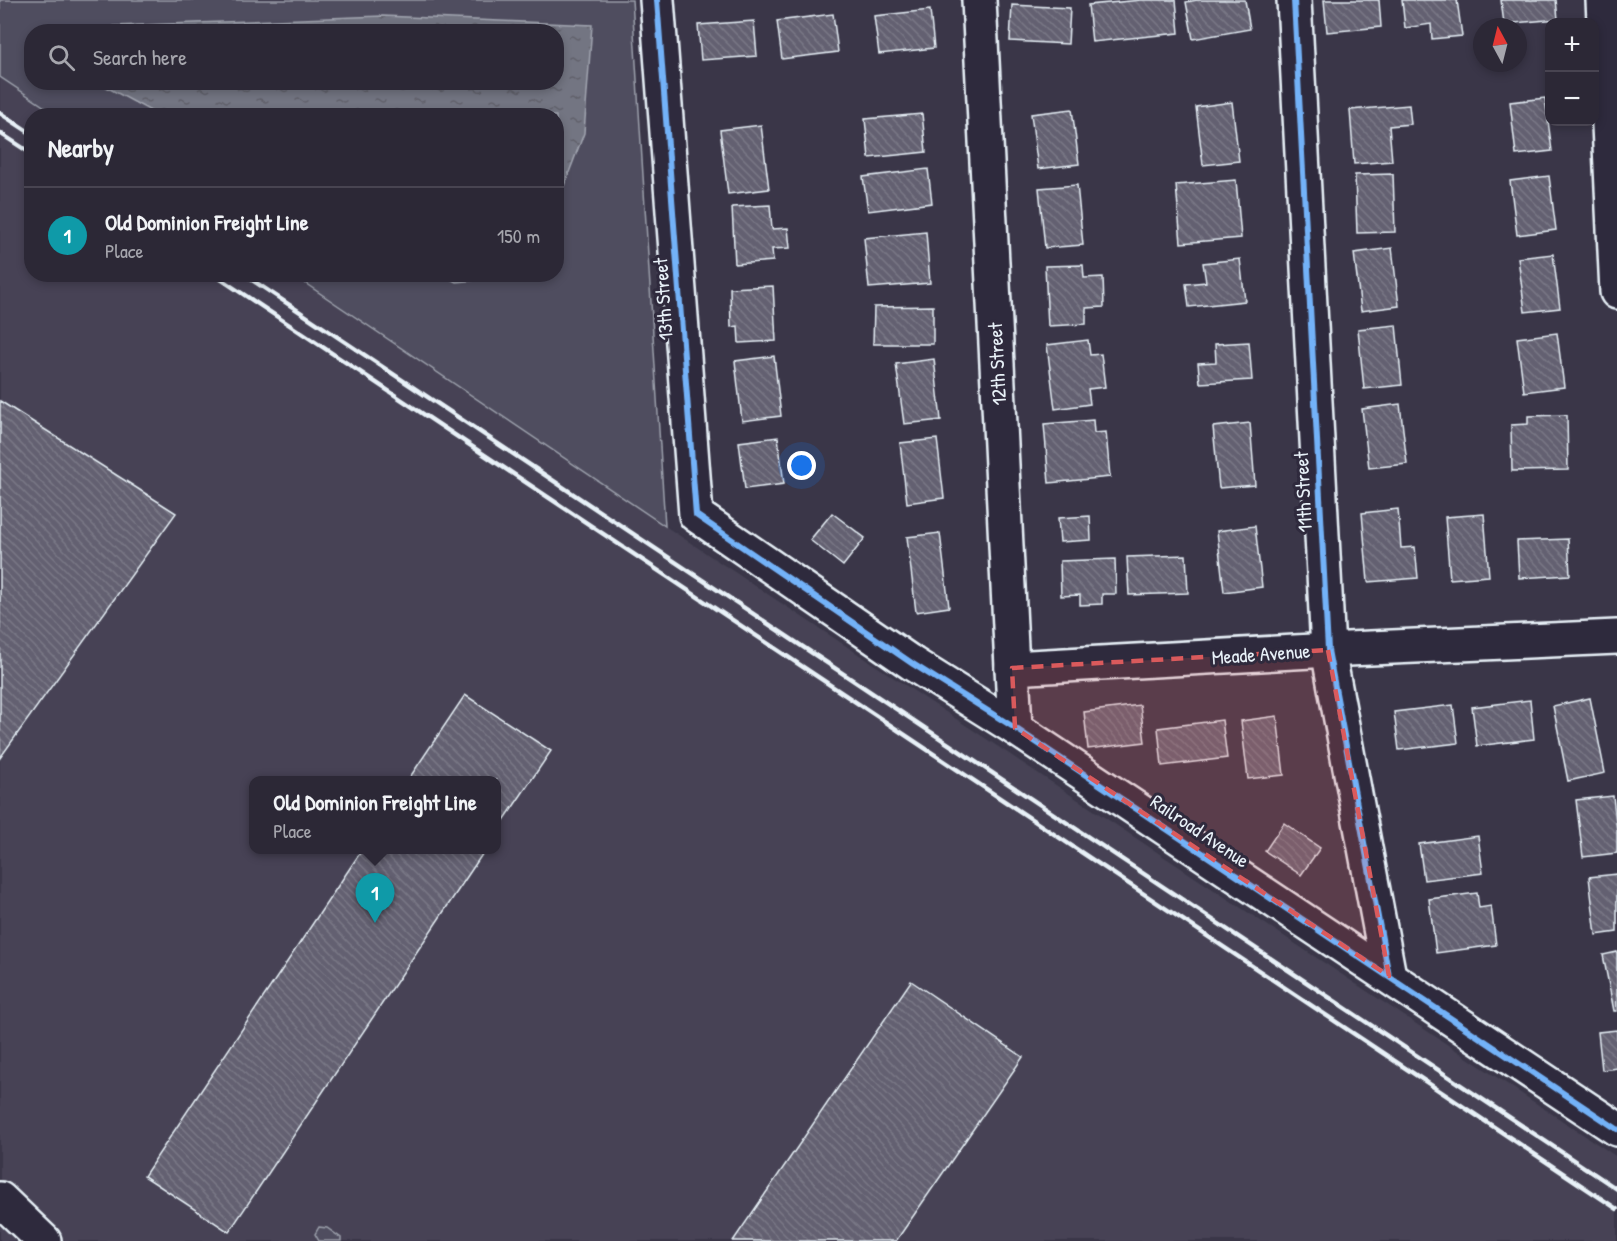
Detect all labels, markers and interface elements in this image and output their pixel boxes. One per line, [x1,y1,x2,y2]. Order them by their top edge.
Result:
north arrow [1473,18,1527,72]
map controls [1545,18,1599,126]
button: + [1545,18,1599,72]
search box [24,24,564,90]
icon: search [45,41,78,74]
text: Search here [93,42,187,72]
button: − [1545,72,1599,126]
text: Nearby [48,130,114,165]
text: Old Dominion Freight Line [105,207,309,237]
text: 1 [64,222,71,249]
text: 150 m [497,222,540,249]
text: Place [105,237,144,264]
street label: 13th Street [646,256,679,341]
street label: 12th Street [981,321,1012,406]
street label: 11th Street [1287,450,1318,533]
your location [787,451,816,480]
street label: Meade Avenue [1211,637,1311,670]
popup [249,776,501,854]
text: Old Dominion Freight Line [273,787,477,817]
street label: Railroad Avenue [1146,788,1255,874]
text: Place [273,817,312,844]
pin: 1 [356,874,394,923]

